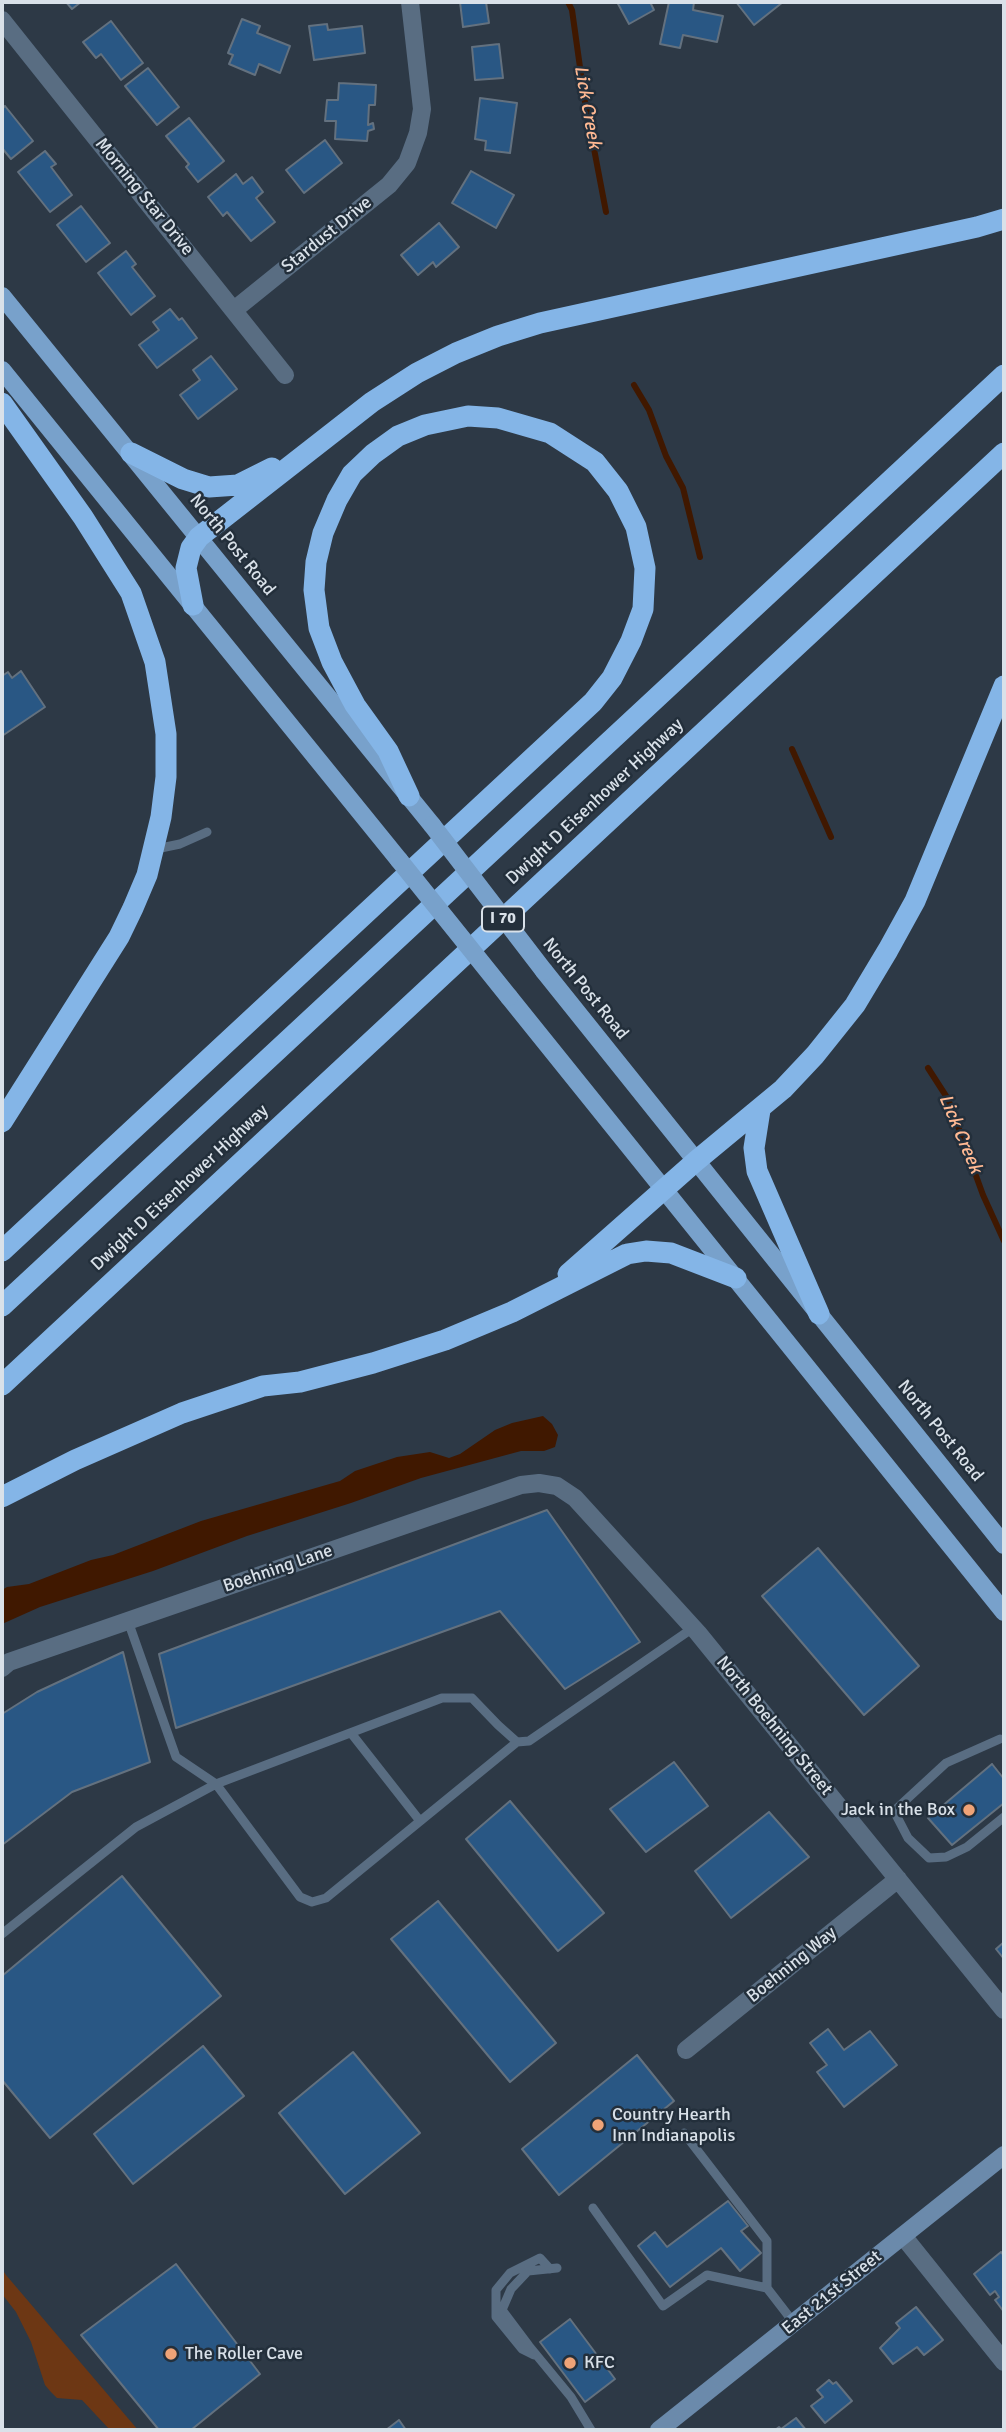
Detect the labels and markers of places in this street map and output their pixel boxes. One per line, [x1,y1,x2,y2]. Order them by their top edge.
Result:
place label: Jack in the Box [841,1799,955,1821]
marker: Jack in the Box [961,1802,977,1818]
place label: Country Hearth Inn Indianapolis [612,2104,735,2146]
marker: Country Hearth Inn Indianapolis [590,2117,606,2133]
place label: The Roller Cave [185,2343,303,2365]
marker: The Roller Cave [163,2346,179,2362]
place label: KFC [584,2352,615,2374]
marker: KFC [562,2355,578,2371]

